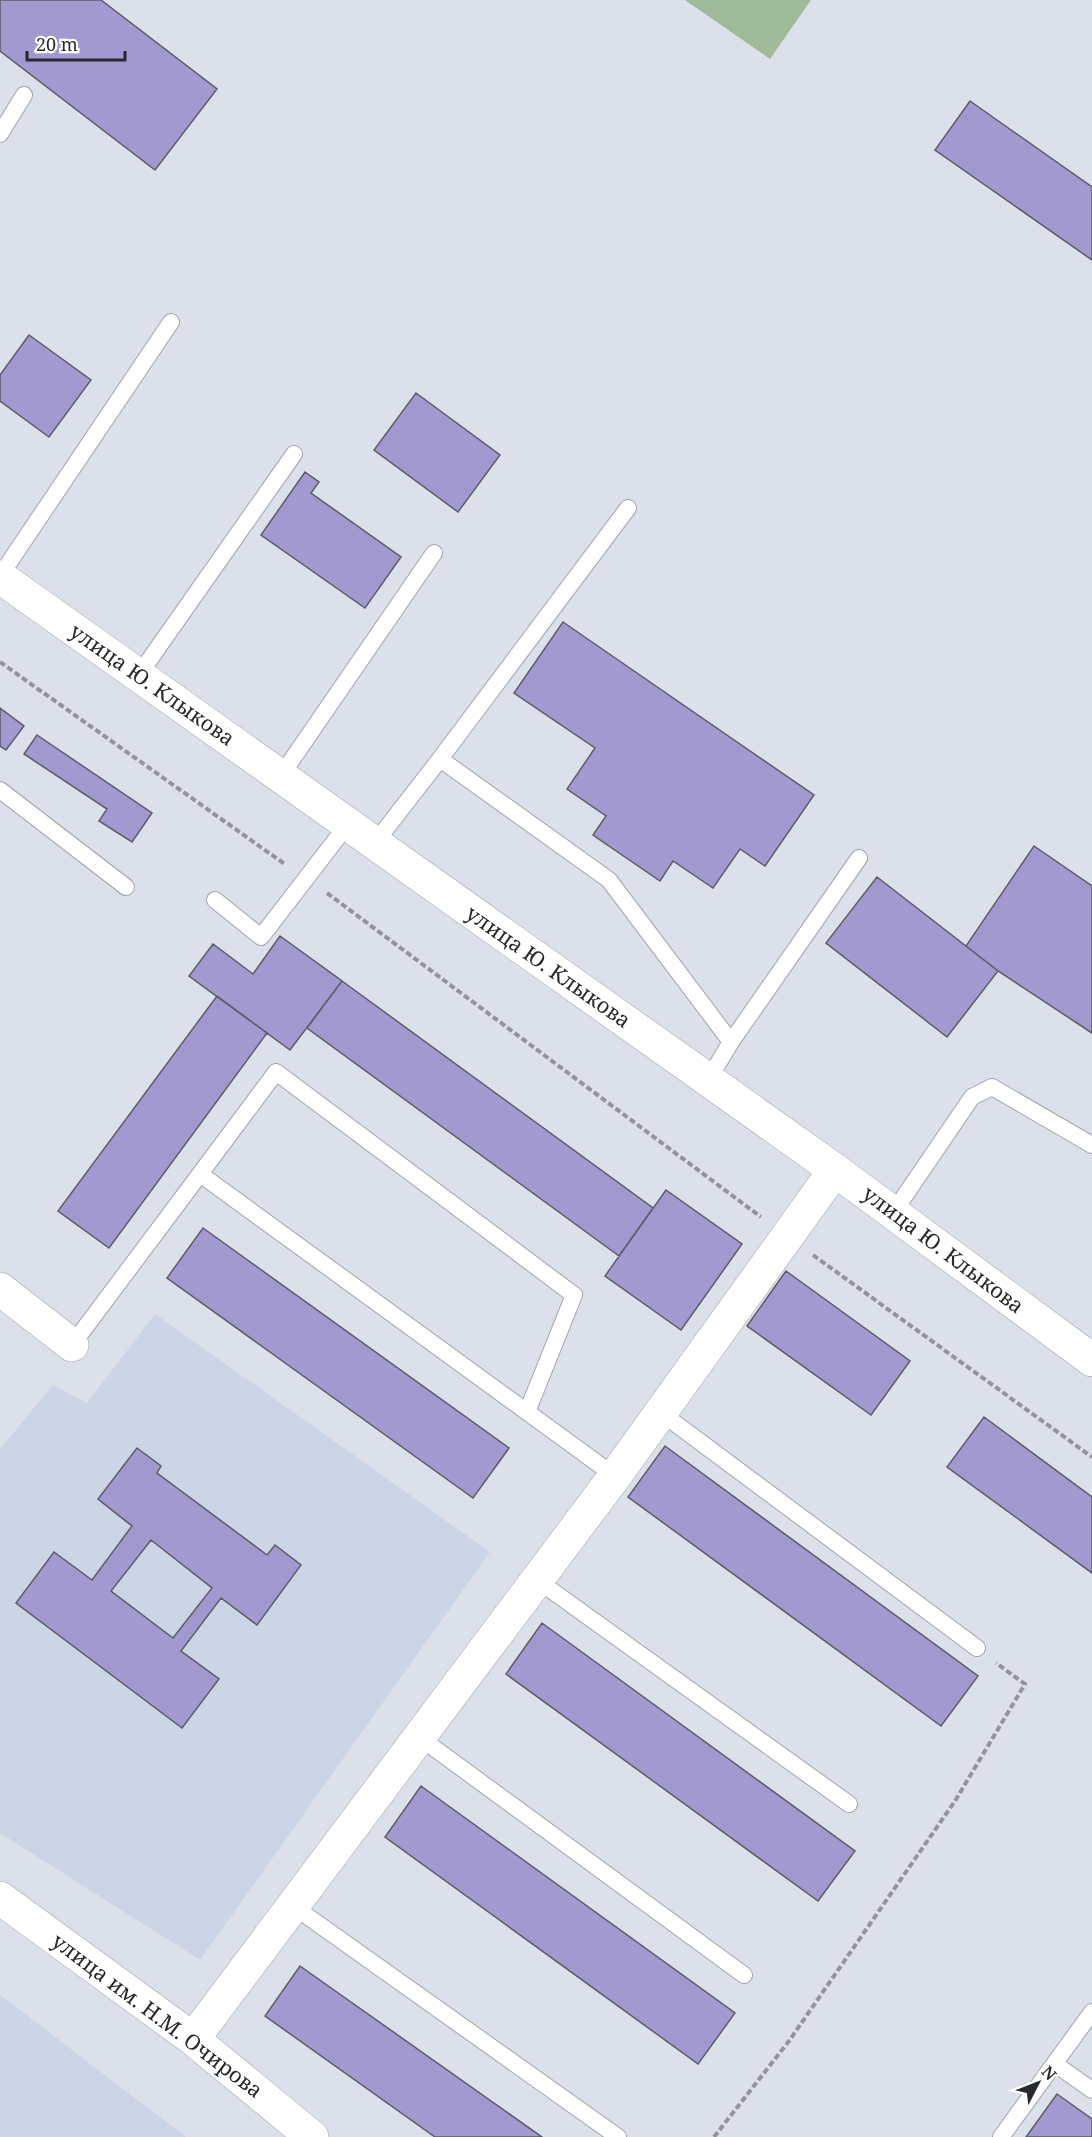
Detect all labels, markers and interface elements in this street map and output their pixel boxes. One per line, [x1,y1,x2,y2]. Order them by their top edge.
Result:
scale bar [27,24,124,62]
text: 20 m [36,32,78,56]
street label: улица Ю. Клыкова [64,617,241,752]
street label: улица Ю. Клыкова [460,899,637,1034]
street label: улица Ю. Клыкова [857,1179,1030,1319]
street label: улица им. Н.М. Очирова [46,1927,269,2104]
north arrow [1008,2053,1068,2113]
text: N [1037,2061,1062,2085]

